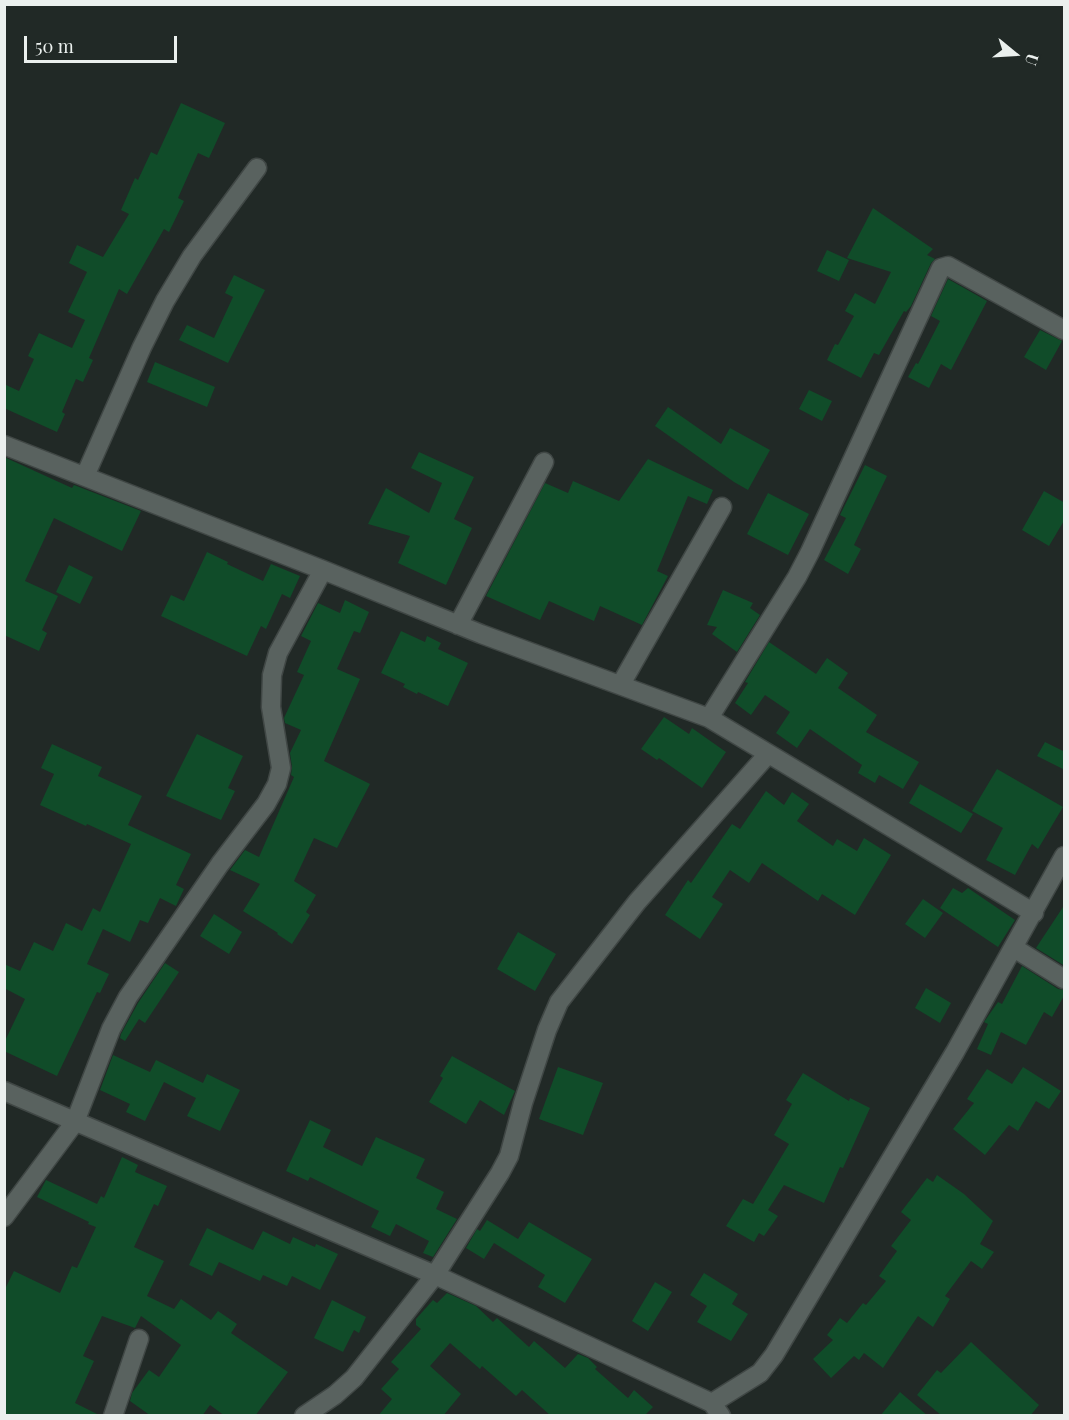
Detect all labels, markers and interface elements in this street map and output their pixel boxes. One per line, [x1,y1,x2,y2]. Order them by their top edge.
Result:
scale bar [27,24,180,62]
north arrow [985,24,1045,84]
text: 50 m [35,34,74,58]
text: U [1021,51,1044,68]

